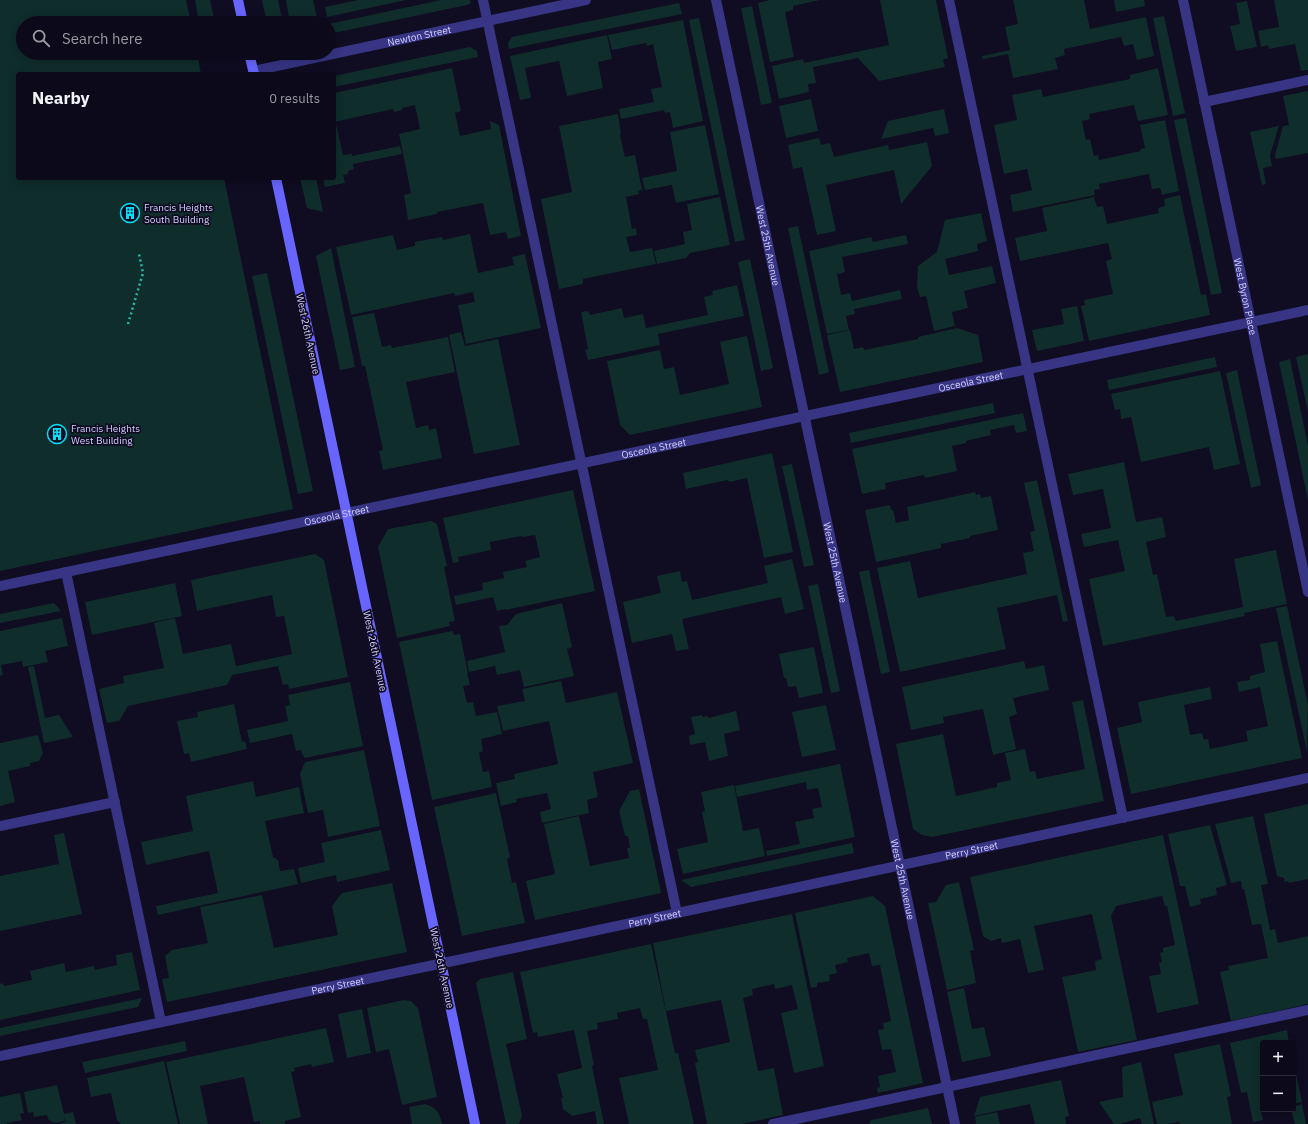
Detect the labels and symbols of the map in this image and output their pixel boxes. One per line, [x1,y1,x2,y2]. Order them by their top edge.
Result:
street label: Newton Street [386,22,453,49]
place label: Francis Heights South Building [144,201,213,226]
building icon: Francis Heights South Building [119,202,141,224]
street label: West 25th Avenue [753,204,783,287]
street label: West Byron Place [1231,257,1260,337]
street label: West 26th Avenue [293,293,323,376]
street label: Osceola Street [937,368,1005,394]
place label: Francis Heights West Building [71,422,140,447]
building icon: Francis Heights West Building [46,423,68,445]
street label: Osceola Street [620,435,688,461]
street label: Osceola Street [303,502,371,528]
street label: West 25th Avenue [821,521,851,604]
street label: West 26th Avenue [360,610,390,693]
street label: West 25th Avenue [888,838,918,921]
street label: Perry Street [944,838,999,862]
street label: Perry Street [627,906,683,930]
street label: West 26th Avenue [427,927,457,1010]
street label: Perry Street [310,973,366,997]

